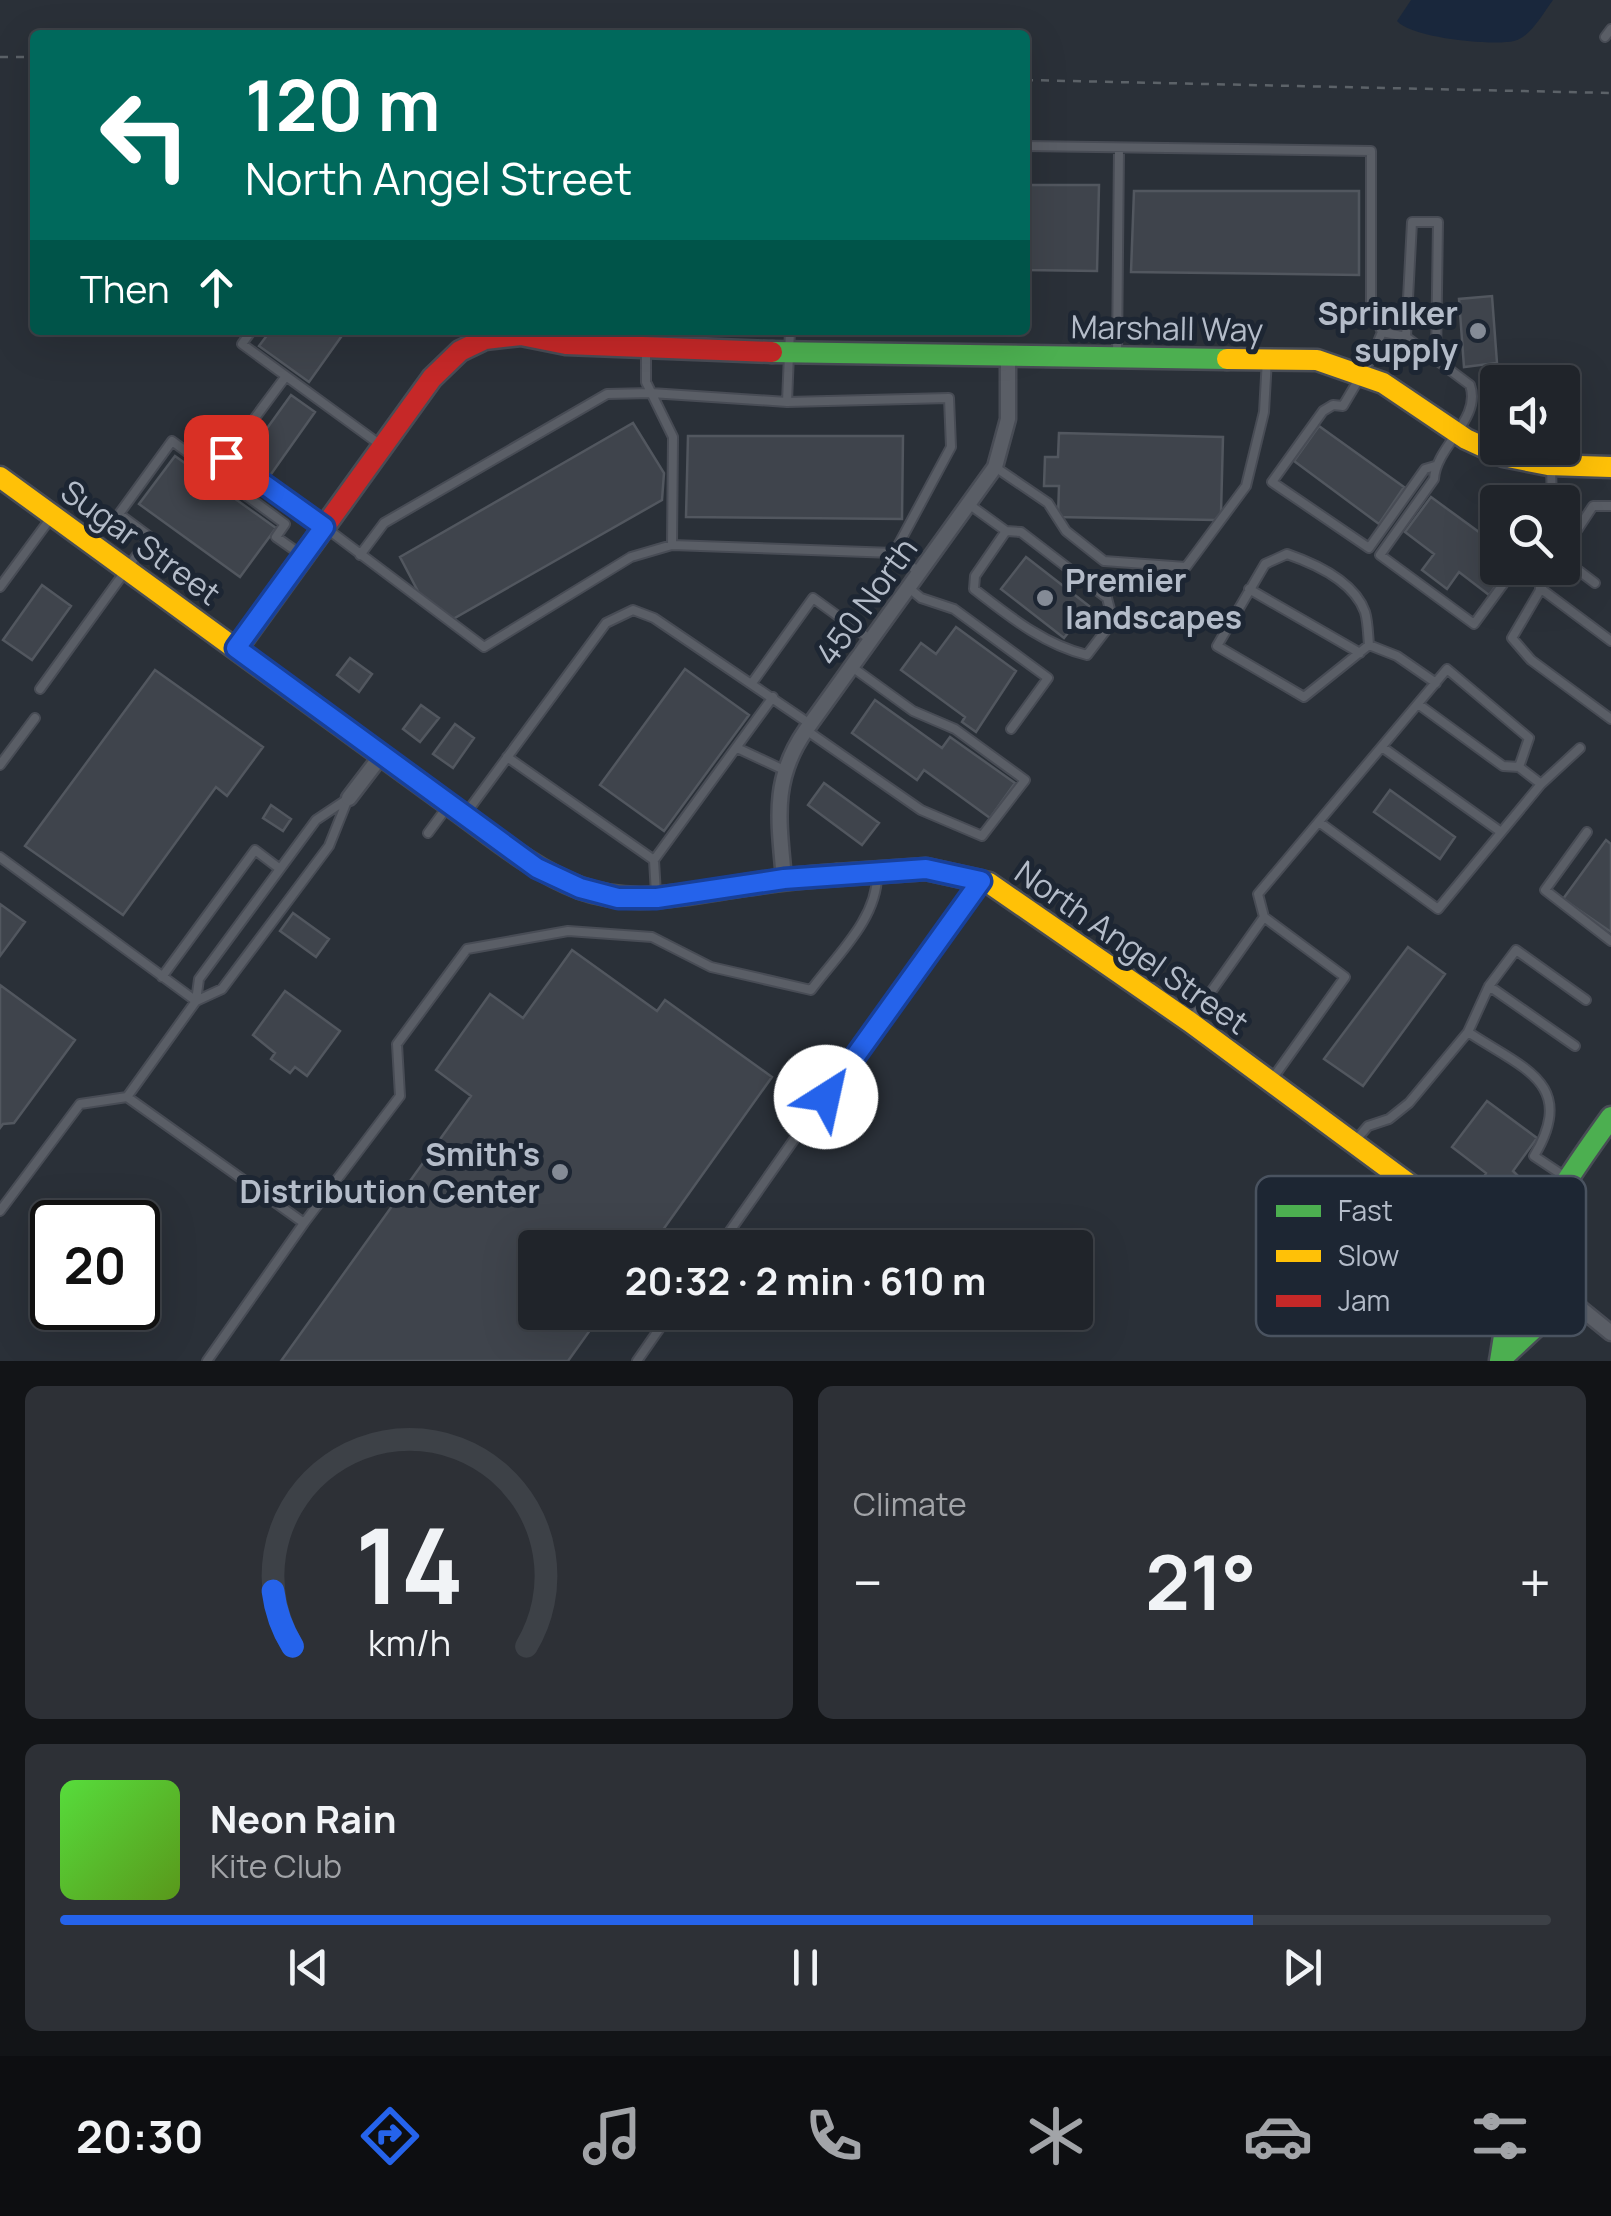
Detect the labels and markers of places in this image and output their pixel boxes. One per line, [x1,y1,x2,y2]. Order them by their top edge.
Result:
place label: Sprinlker supply [1318,291,1458,372]
marker: Sprinlker supply [1467,320,1489,342]
pin [184,415,269,500]
place label: Premier landscapes [1065,558,1242,639]
marker: Premier landscapes [1034,587,1056,609]
place label: Smith's Distribution Center [239,1132,540,1213]
marker: Smith's Distribution Center [549,1161,571,1183]

